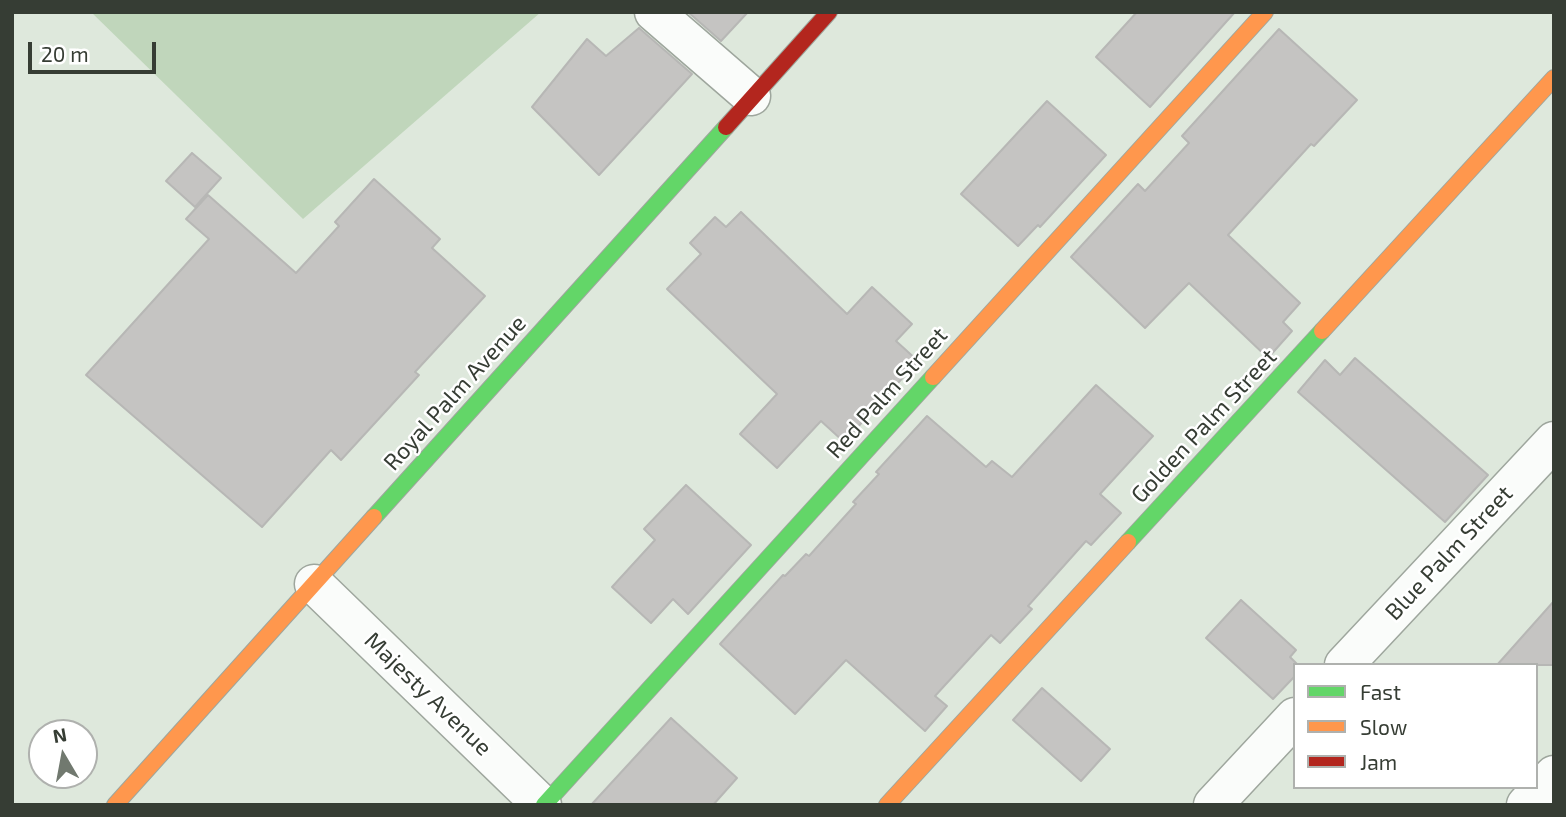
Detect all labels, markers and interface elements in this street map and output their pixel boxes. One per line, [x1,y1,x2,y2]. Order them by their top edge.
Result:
scale bar [32,28,159,72]
text: 20 m [41,41,89,66]
street label: Royal Palm Avenue [378,310,532,476]
street label: Red Palm Street [821,322,953,464]
street label: Golden Palm Street [1126,343,1282,509]
street label: Blue Palm Street [1380,480,1518,626]
street label: Majesty Avenue [359,627,497,761]
legend [1293,663,1538,789]
text: Fast [1360,679,1401,704]
text: Slow [1360,714,1407,739]
north arrow [28,719,98,789]
text: N [51,722,68,747]
text: Jam [1360,749,1397,774]

